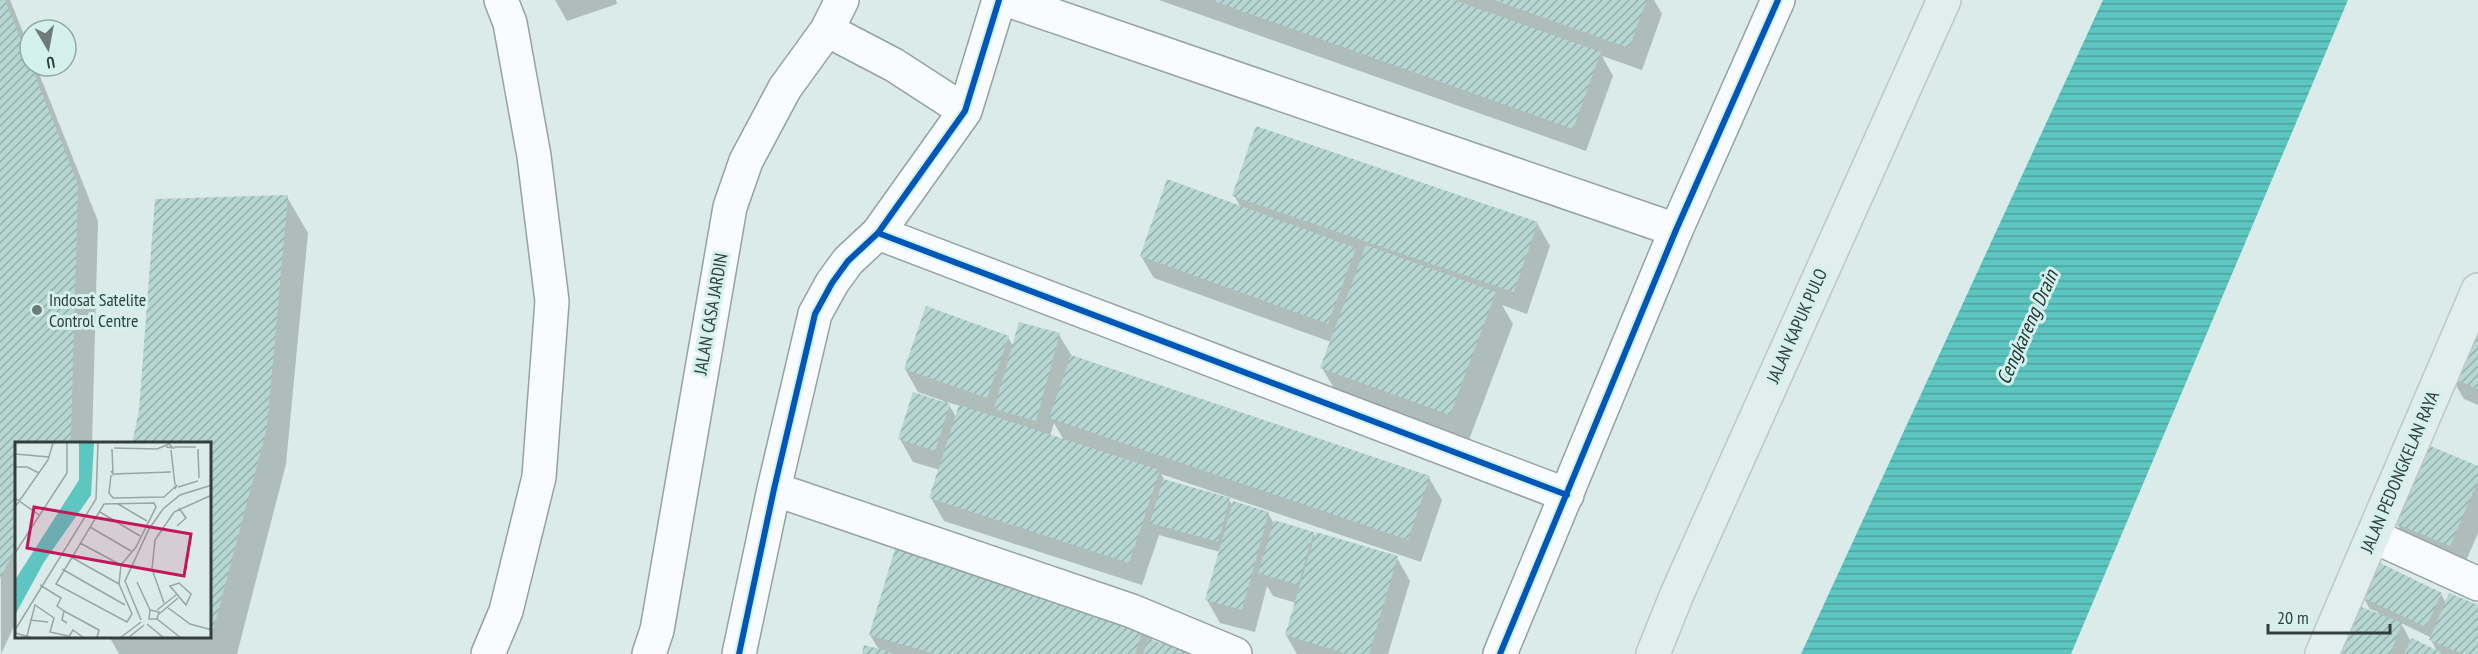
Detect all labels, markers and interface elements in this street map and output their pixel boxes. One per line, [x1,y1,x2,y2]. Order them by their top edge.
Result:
north arrow [18,18,78,78]
text: U [45,52,56,73]
street label: JALAN CASA JARDIN [688,251,733,377]
street label: JALAN KAPUK PULO [1761,265,1832,388]
water label: Cengkareng Drain [1990,265,2064,388]
place label: Indosat Satelite Control Centre [49,288,146,332]
marker: Indosat Satelite Control Centre [30,303,44,317]
street label: JALAN PEDONGKELAN RAYA [2355,387,2444,557]
inset map [15,442,212,639]
scale bar [2268,597,2390,635]
text: 20 m [2277,606,2309,629]

